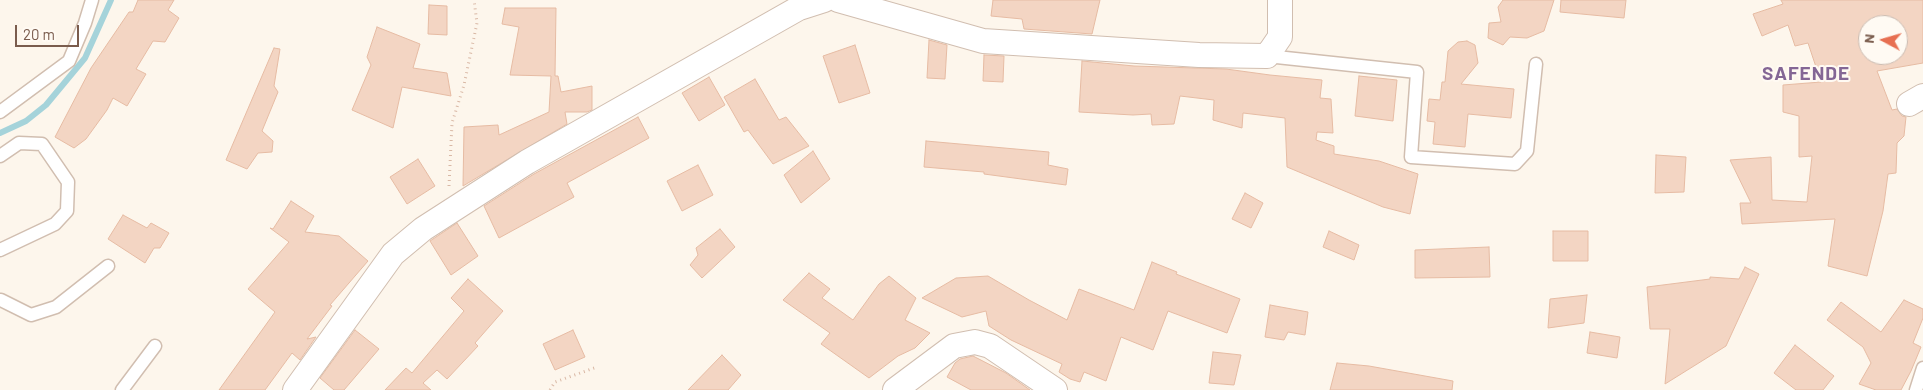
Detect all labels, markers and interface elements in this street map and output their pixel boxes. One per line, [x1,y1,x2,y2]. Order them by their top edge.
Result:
scale bar [18,15,81,47]
north arrow [1858,15,1908,65]
text: 20 m [23,25,55,43]
text: N [1860,33,1878,44]
district label: SAFENDE [1761,63,1851,85]

